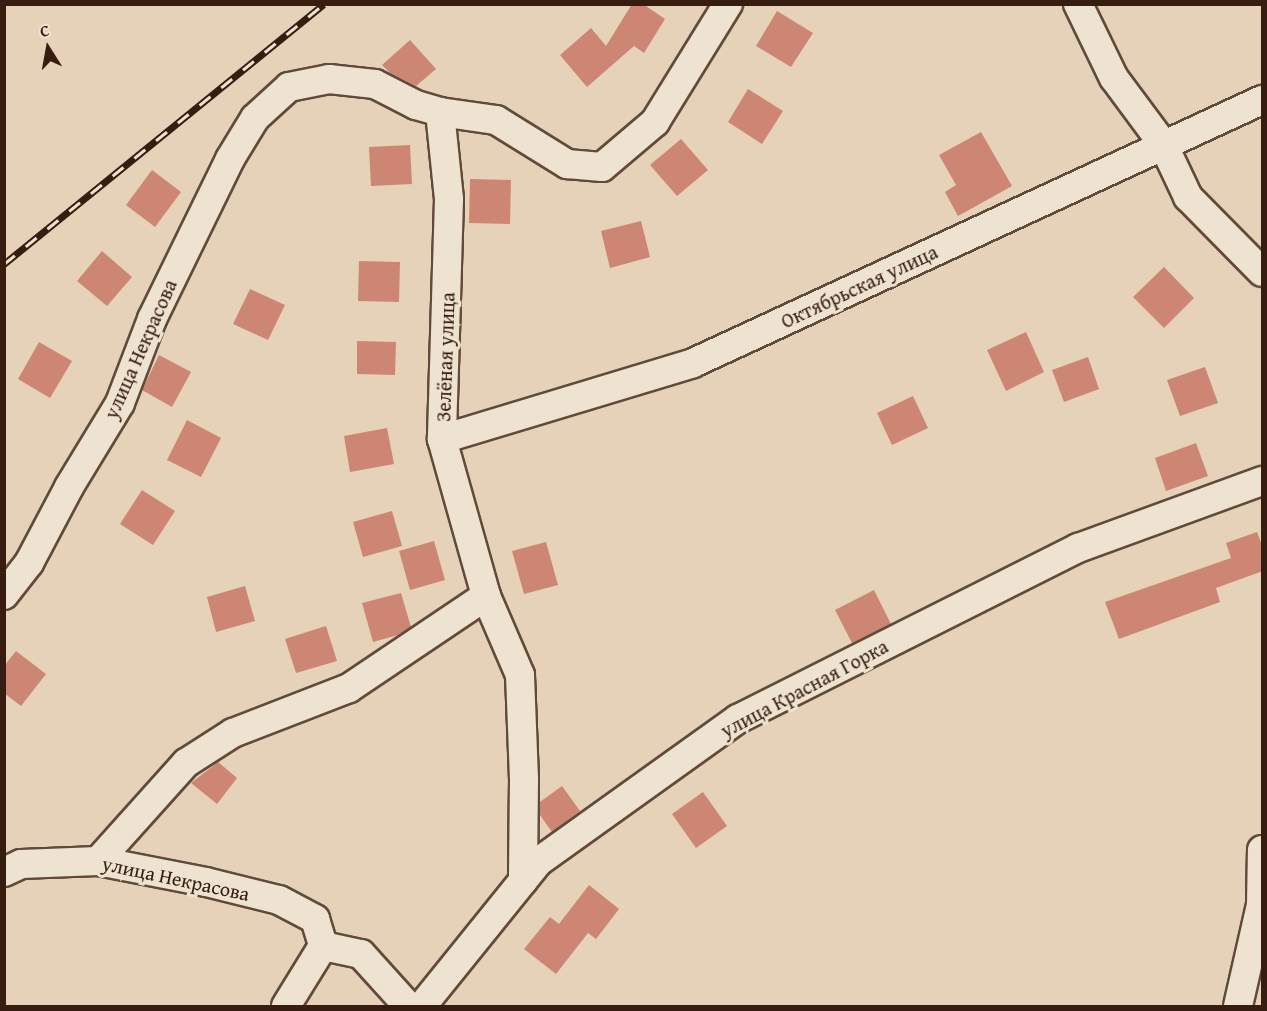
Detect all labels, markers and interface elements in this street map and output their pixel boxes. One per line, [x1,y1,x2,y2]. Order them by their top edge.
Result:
north arrow [18,18,78,78]
text: С [38,18,51,43]
street label: Октябрьская улица [777,239,941,333]
street label: улица Некрасова [98,276,182,422]
street label: Зелёная улица [431,292,459,422]
street label: улица Красная Горка [716,634,892,742]
street label: улица Некрасова [100,851,252,905]

